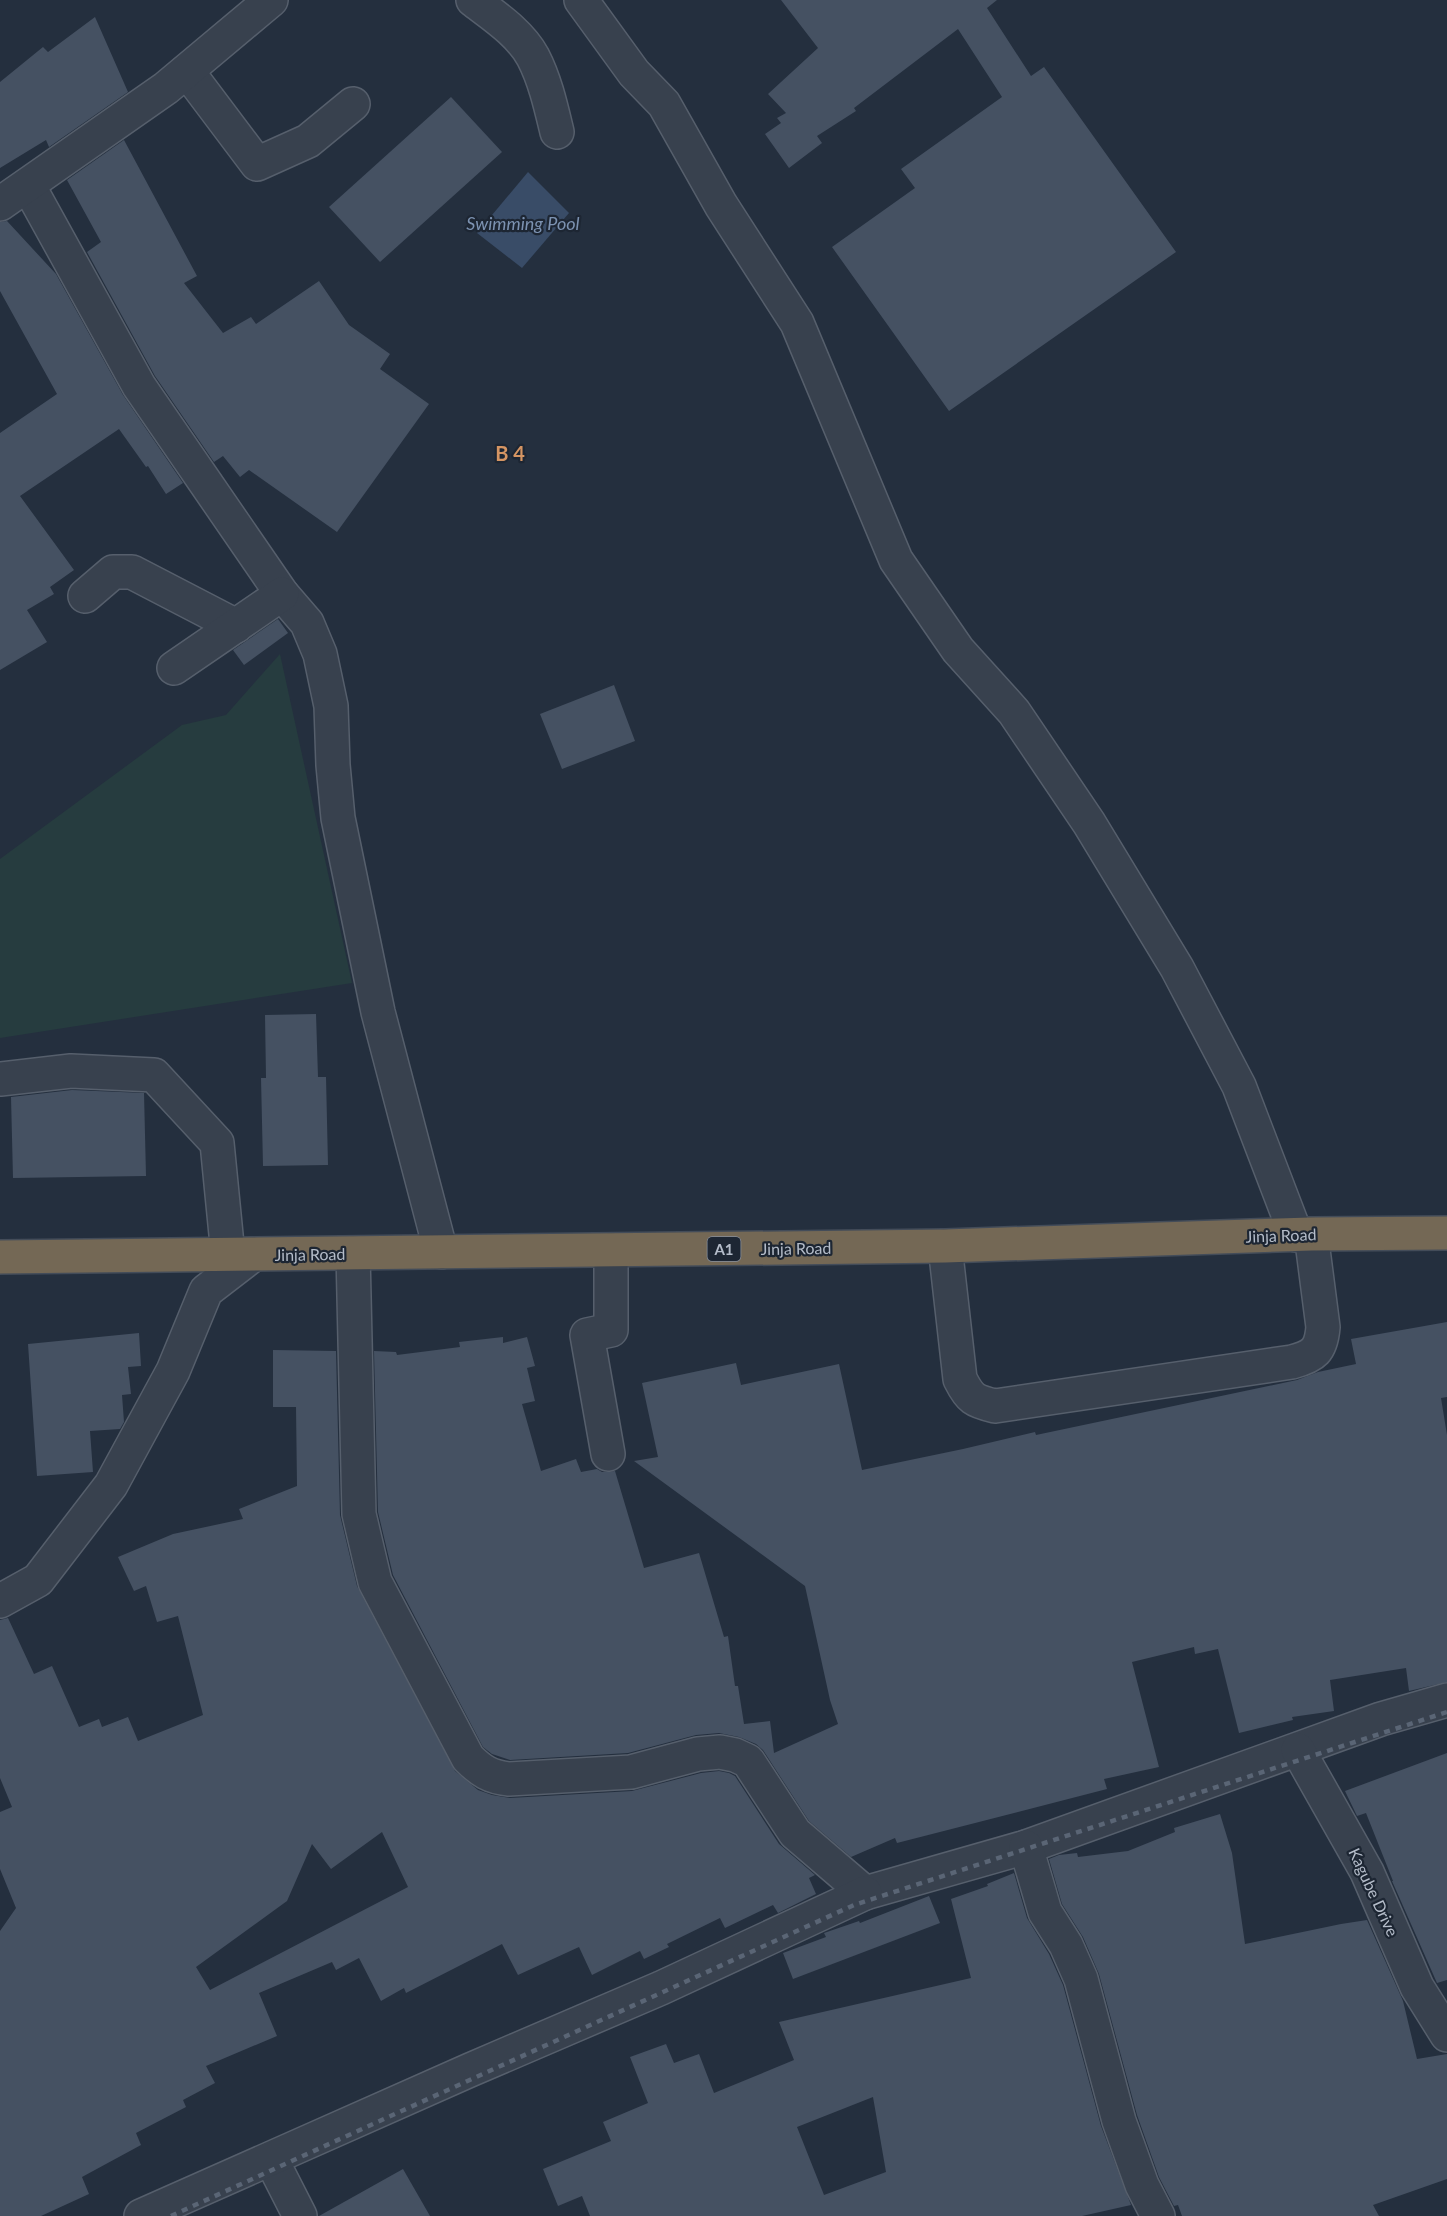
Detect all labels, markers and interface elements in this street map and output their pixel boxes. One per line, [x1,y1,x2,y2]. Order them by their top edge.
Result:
water label: Swimming Pool [466,212,580,234]
district label: B 4 [495,441,525,465]
street label: Jinja Road [1245,1224,1317,1246]
road number: A1 [708,1237,740,1261]
street label: Jinja Road [760,1238,832,1258]
street label: Jinja Road [274,1244,346,1264]
street label: Kagube Drive [1345,1845,1403,1939]

